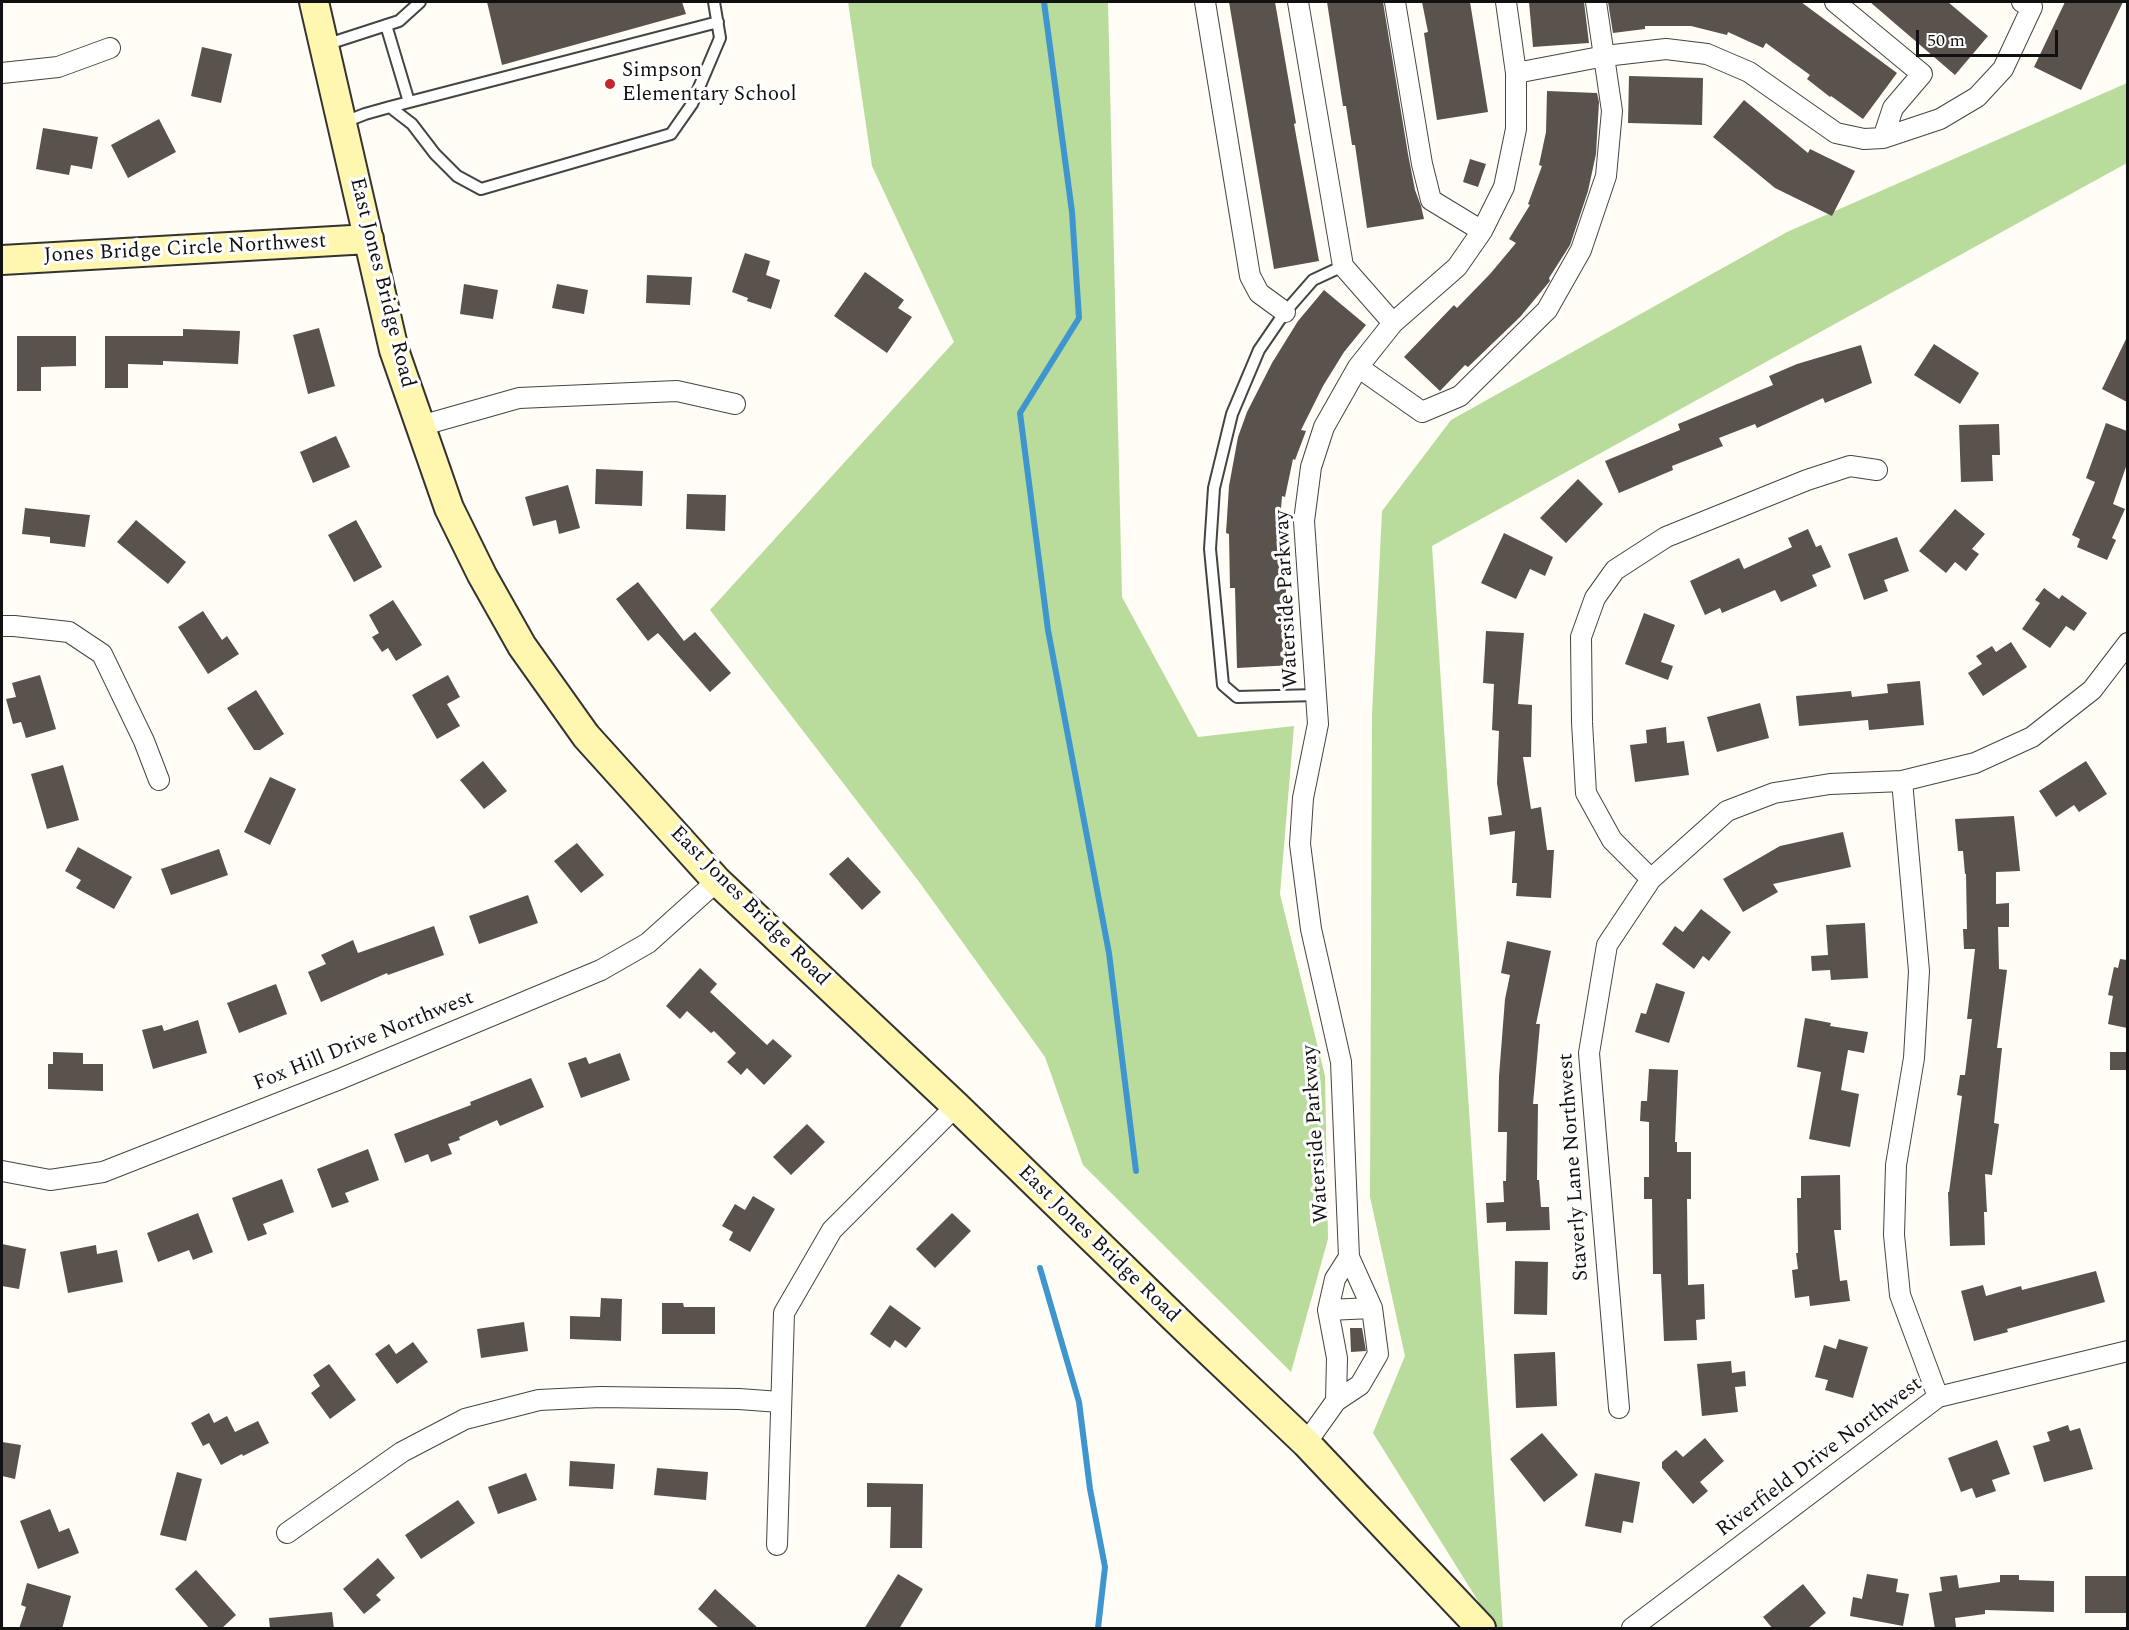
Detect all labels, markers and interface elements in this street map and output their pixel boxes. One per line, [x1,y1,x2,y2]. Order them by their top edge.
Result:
scale bar [1919,18,2062,56]
text: 50 m [1927,27,1965,54]
place label: Simpson Elementary School [622,59,797,109]
marker: Simpson Elementary School [603,77,617,91]
street label: East Jones Bridge Road [343,175,419,391]
street label: Jones Bridge Circle Northwest [43,230,327,270]
street label: Waterside Parkway [1271,509,1305,689]
street label: East Jones Bridge Road [664,822,834,992]
street label: Fox Hill Drive Northwest [250,986,478,1098]
street label: Waterside Parkway [1298,1044,1336,1224]
street label: Staverly Lane Northwest [1554,1052,1596,1282]
street label: East Jones Bridge Road [1012,1161,1184,1329]
street label: Riverfield Drive Northwest [1712,1372,1928,1544]

